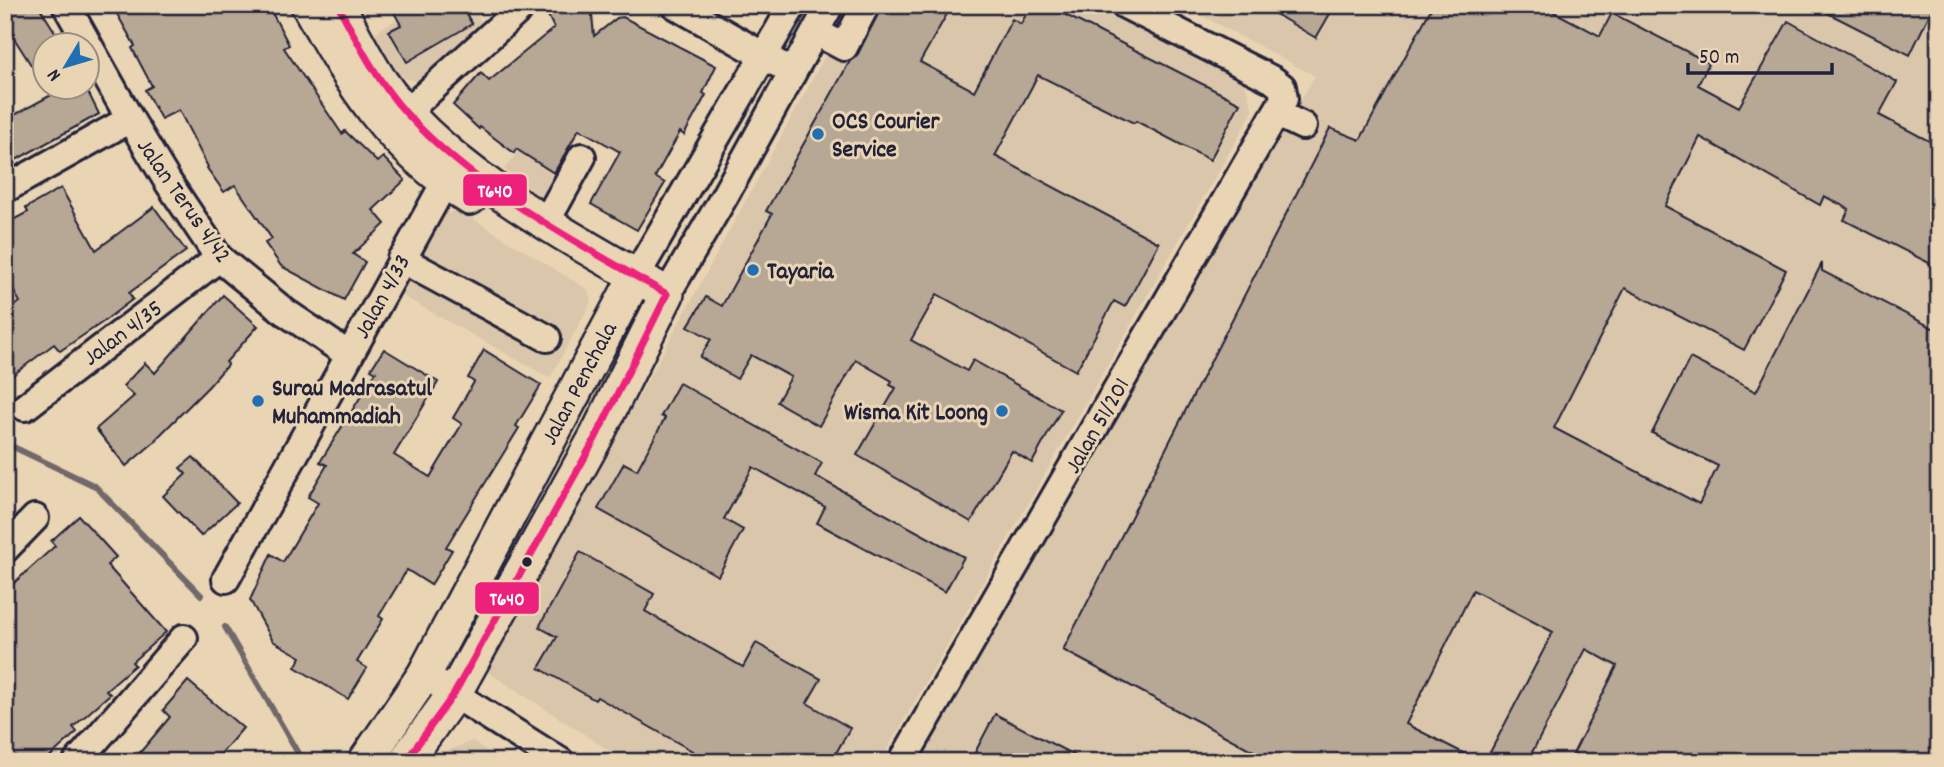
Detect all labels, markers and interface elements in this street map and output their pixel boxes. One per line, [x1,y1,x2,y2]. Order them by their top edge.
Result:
north arrow [32,32,102,102]
scale bar [1688,32,1832,76]
text: 50 m [1699,44,1739,74]
text: N [42,62,69,86]
place label: OCS Courier Service [832,106,940,168]
marker: OCS Courier Service [810,126,826,142]
street label: Jalan Terus 4/42 [127,132,238,271]
line badge: T640 [462,173,528,207]
text: T640 [477,180,513,207]
street label: Jalan 4/33 [347,249,421,346]
place label: Tayaria [767,256,834,290]
marker: Tayaria [745,262,761,278]
street label: Jalan 4/35 [77,293,171,376]
street label: Jalan Penchala [534,316,628,452]
street label: Jalan 51/201 [1057,372,1140,481]
place label: Surau Madrasatul Muhammadiah [272,373,432,435]
marker: Surau Madrasatul Muhammadiah [250,393,266,409]
place label: Wisma Kit Loong [844,397,988,431]
marker: Wisma Kit Loong [994,403,1010,419]
unlabelled marker [520,555,534,569]
line badge: T640 [474,581,540,615]
text: T640 [489,588,525,615]

